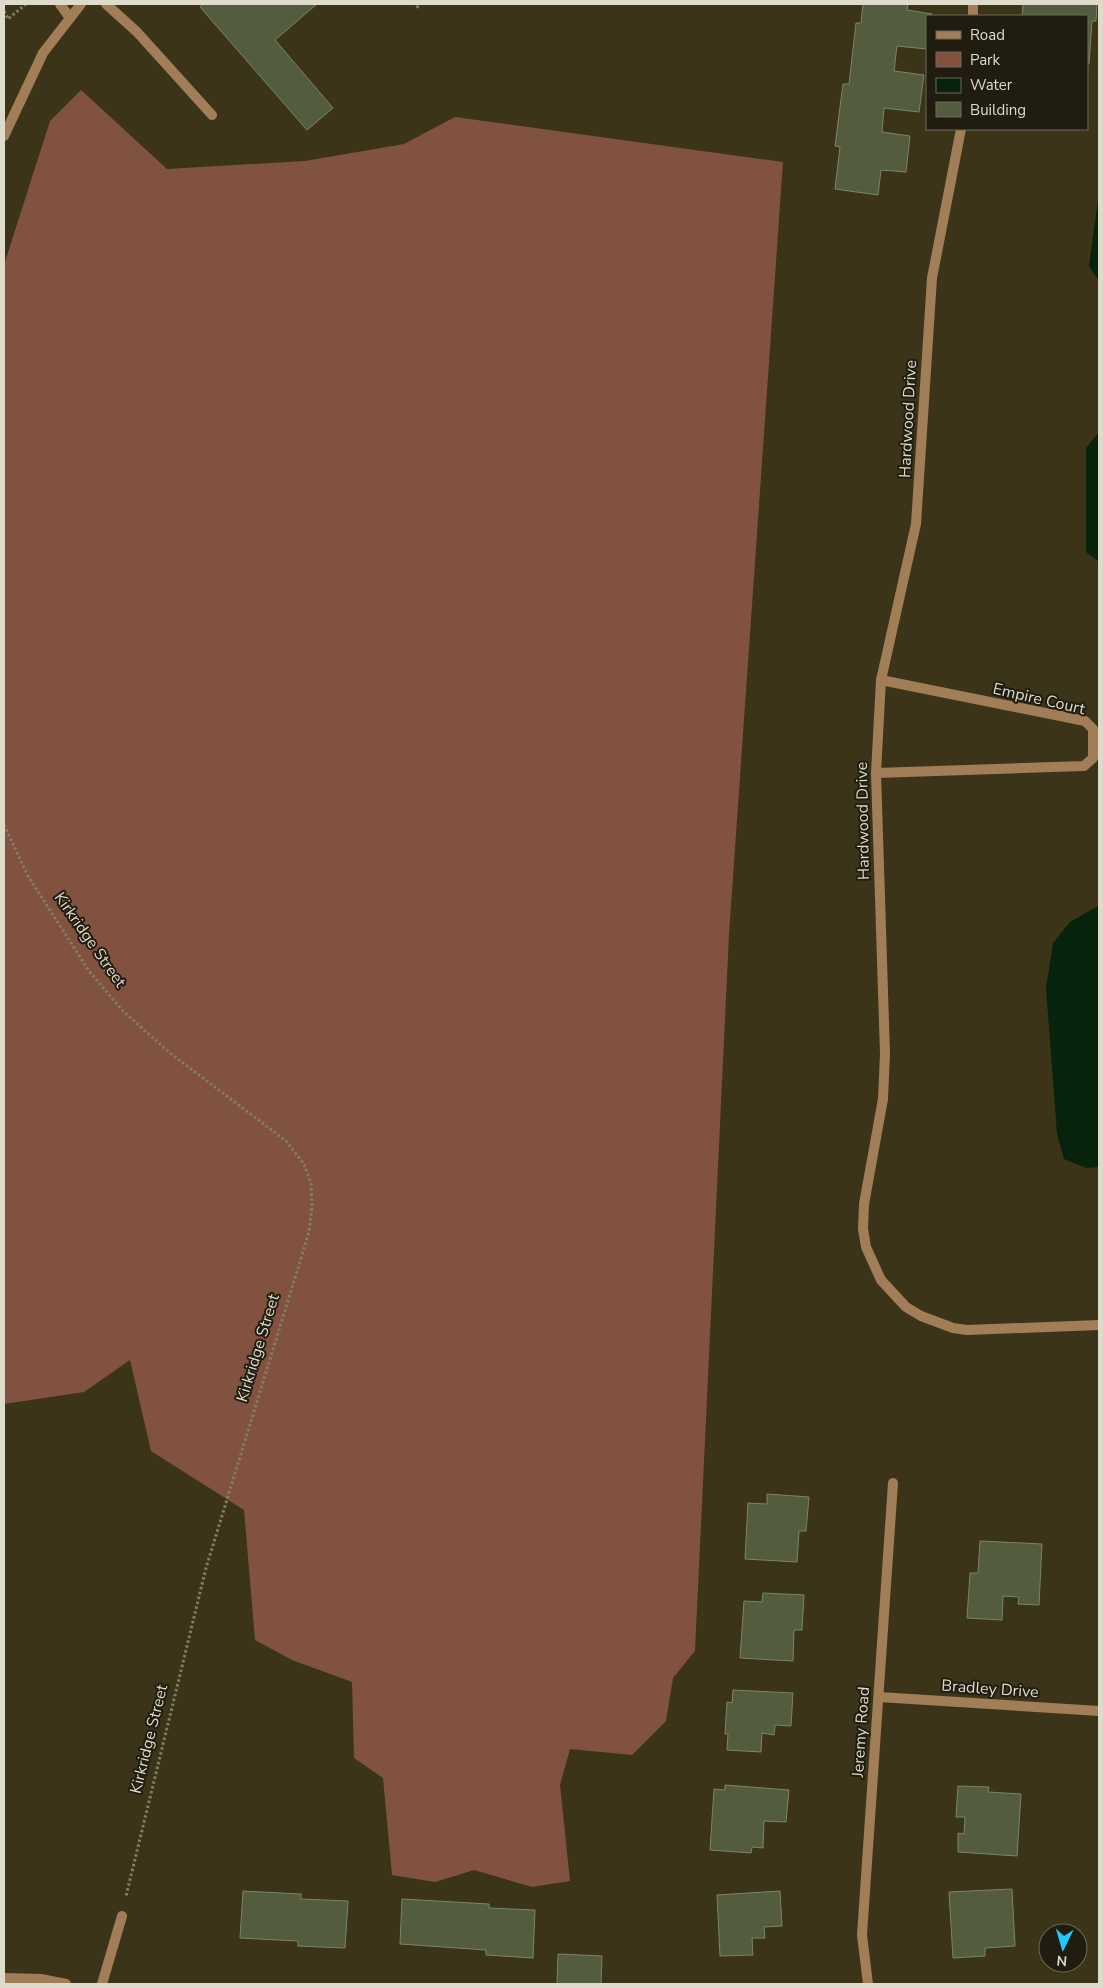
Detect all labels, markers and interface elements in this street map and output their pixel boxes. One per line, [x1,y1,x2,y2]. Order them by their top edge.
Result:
legend [926,15,1088,130]
text: Road [970,25,1005,45]
text: Park [970,50,1000,70]
text: Water [970,75,1013,95]
text: Building [970,100,1026,120]
street label: Hardwood Drive [894,359,922,479]
street label: Empire Court [991,678,1088,720]
street label: Hardwood Drive [851,762,875,880]
street label: Kirkridge Street [49,888,131,992]
street label: Kirkridge Street [231,1291,285,1405]
street label: Bradley Drive [941,1675,1039,1703]
street label: Kirkridge Street [125,1682,173,1796]
street label: Jeremy Road [847,1686,875,1779]
north arrow [1038,1923,1088,1973]
text: N [1056,1951,1068,1970]

